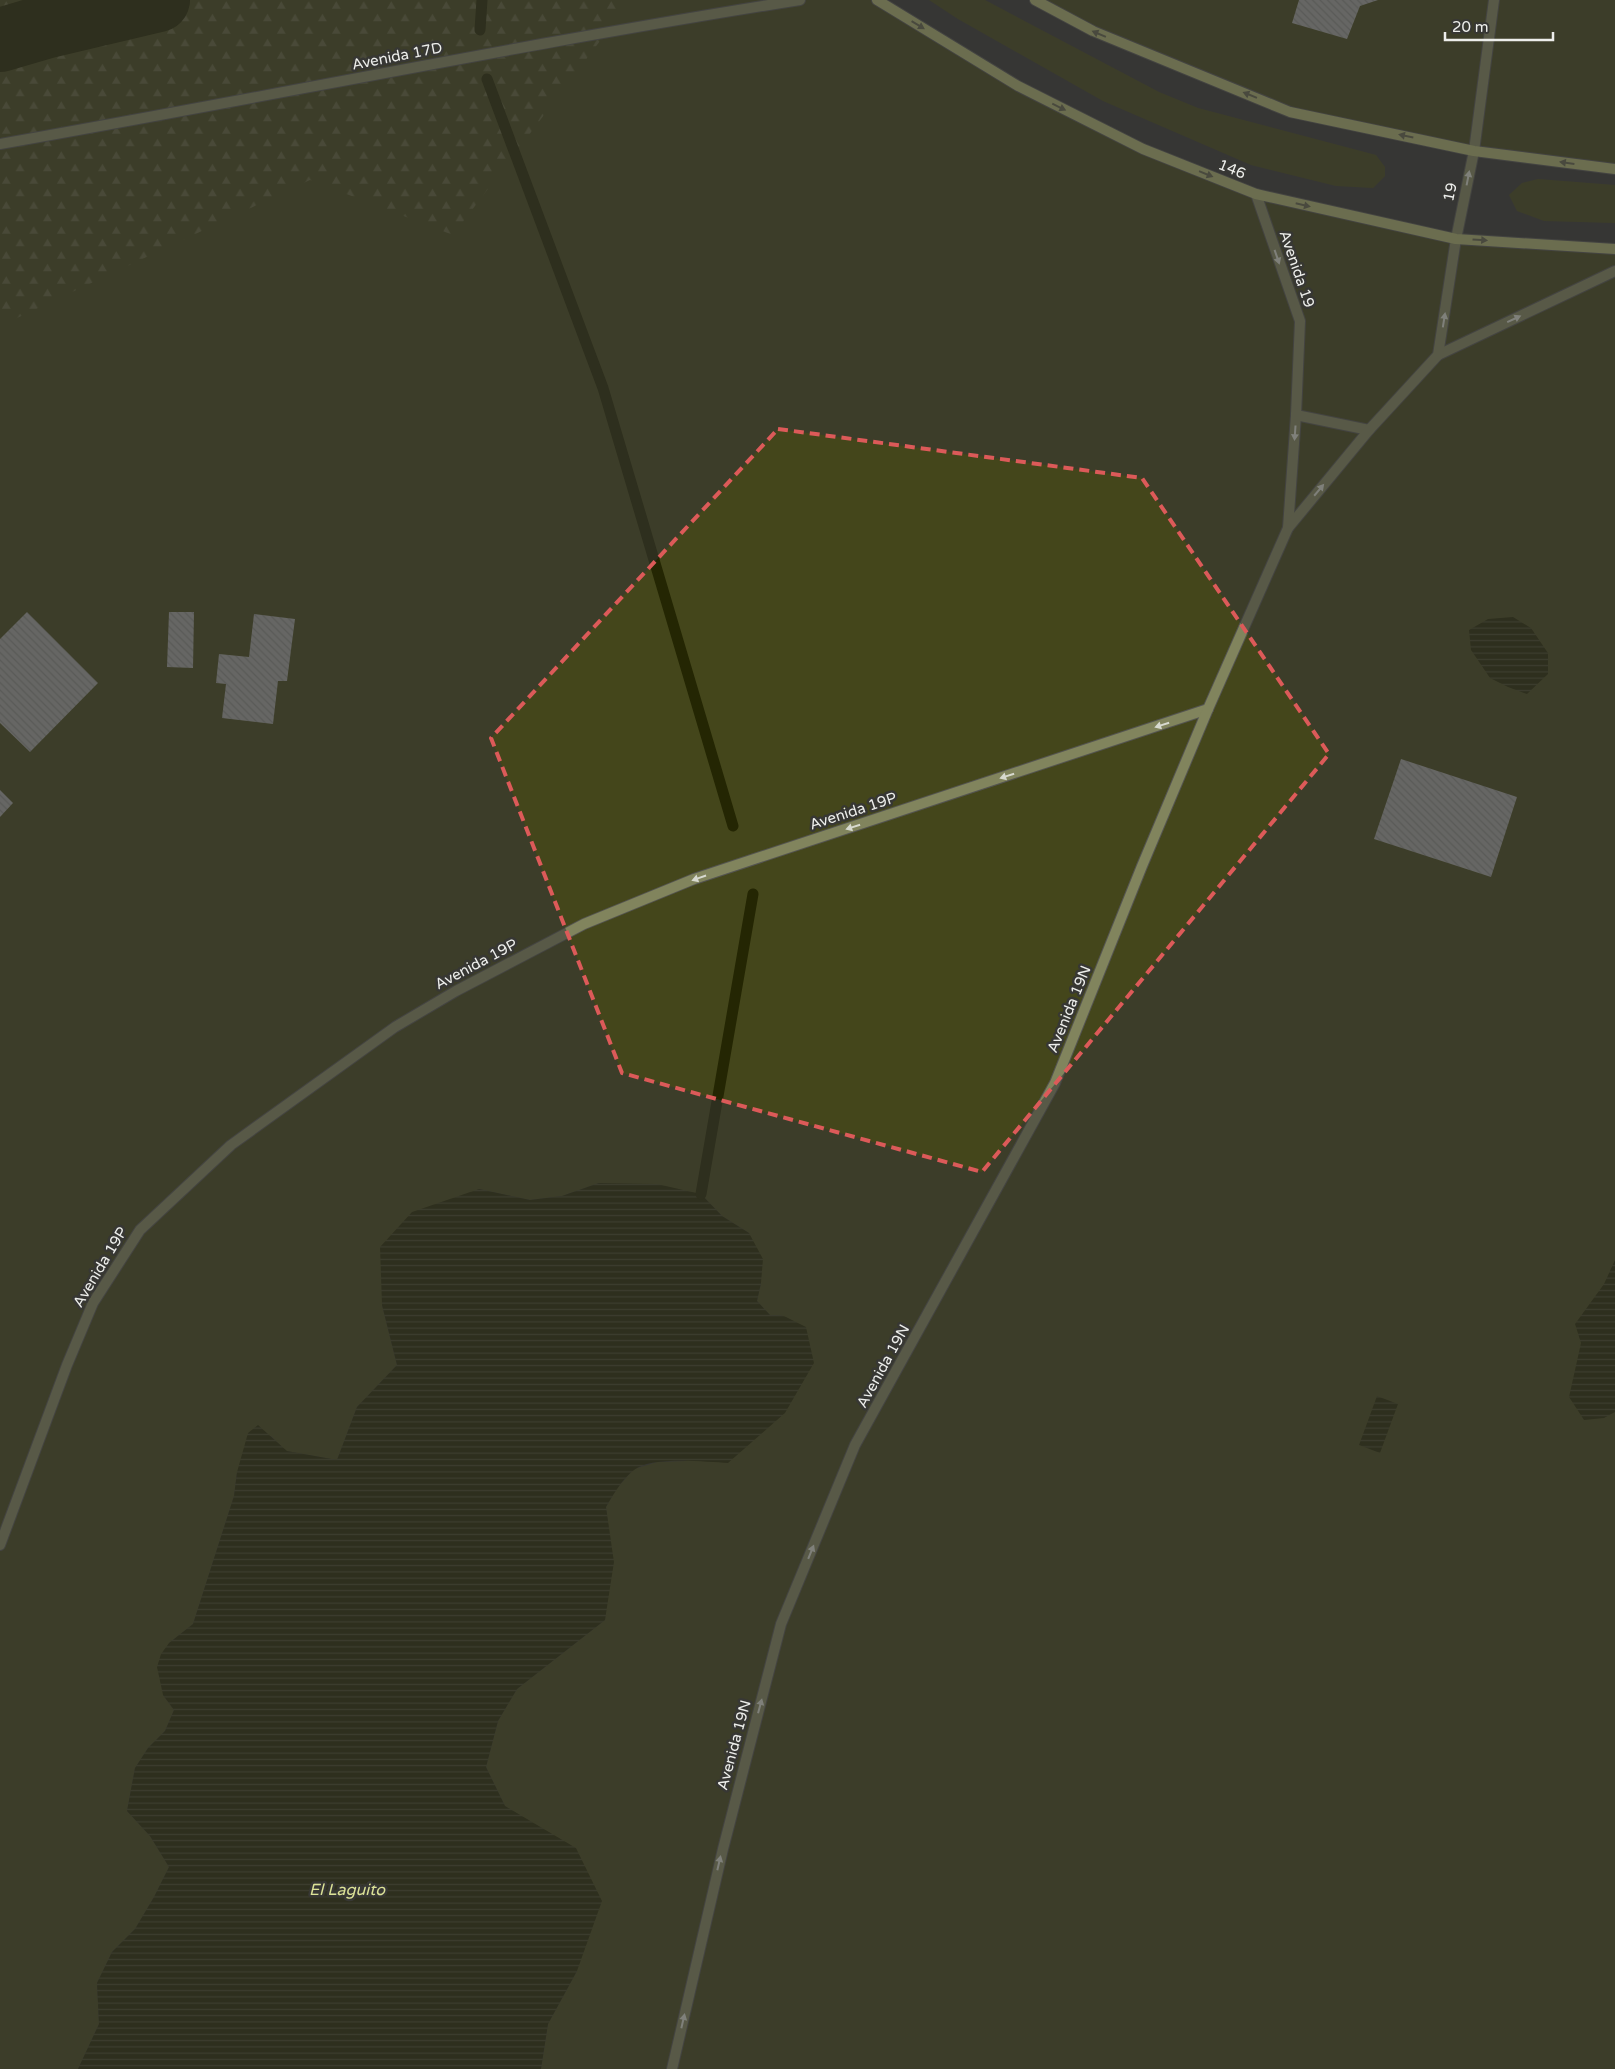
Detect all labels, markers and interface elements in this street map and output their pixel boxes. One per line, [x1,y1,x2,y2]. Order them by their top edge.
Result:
scale bar [1445,10,1552,42]
text: 20 m [1452,18,1489,36]
one-way arrow [912,21,925,30]
one-way arrow [1091,30,1106,38]
street label: Avenida 17D [350,38,444,74]
one-way arrow [1243,91,1257,99]
one-way arrow [1052,103,1066,111]
one-way arrow [1398,132,1414,140]
street label: 146 [1216,155,1248,183]
one-way arrow [1558,159,1574,167]
one-way arrow [1465,169,1473,185]
one-way arrow [1199,171,1214,179]
street label: 19 [1439,181,1461,203]
one-way arrow [1296,201,1311,209]
street label: Avenida 19 [1275,228,1319,310]
one-way arrow [1472,237,1488,245]
one-way arrow [1274,250,1282,265]
one-way arrow [1440,312,1448,328]
one-way arrow [1507,315,1521,323]
one-way arrow [1290,425,1298,441]
one-way arrow [1314,484,1325,497]
one-way arrow [1154,721,1169,729]
one-way arrow [1000,772,1015,780]
street label: Avenida 19P [807,788,899,834]
one-way arrow [845,823,860,831]
one-way arrow [691,874,706,882]
street label: Avenida 19P [432,935,520,993]
street label: Avenida 19N [1043,963,1095,1055]
street label: Avenida 19P [69,1224,131,1310]
street label: Avenida 19N [853,1321,913,1411]
one-way arrow [807,1545,815,1559]
street label: Avenida 19N [713,1698,755,1792]
one-way arrow [756,1698,764,1713]
one-way arrow [716,1855,724,1871]
water label: El Laguito [309,1880,386,1900]
one-way arrow [679,2014,687,2029]

